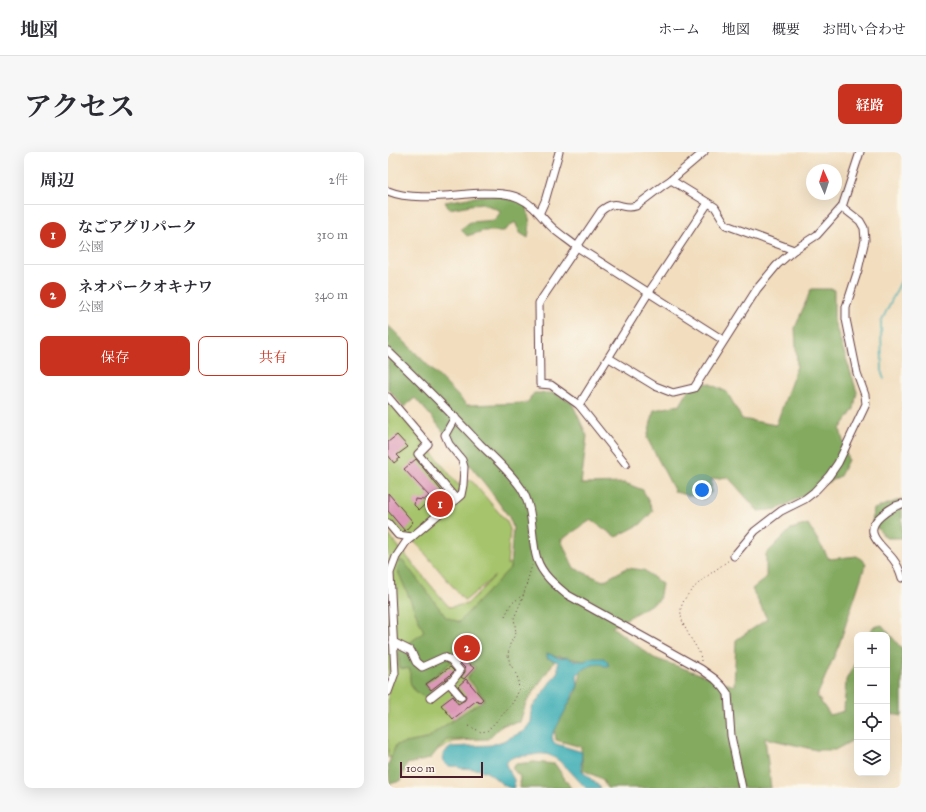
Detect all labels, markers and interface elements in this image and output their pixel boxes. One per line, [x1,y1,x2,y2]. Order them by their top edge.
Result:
text: 地図 [20,18,58,41]
text: ホーム [658,21,700,38]
text: 地図 [722,21,750,38]
text: 概要 [772,21,800,38]
text: お問い合わせ [822,21,906,38]
button: 経路 [838,84,902,124]
text: アクセス [24,89,135,124]
north arrow [806,164,842,200]
text: 周辺 [40,170,74,191]
text: 2件 [329,172,348,188]
text: なごアグリパーク [78,218,197,236]
text: 1 [50,227,56,243]
text: 310 m [316,227,348,243]
text: 公園 [78,239,104,255]
text: ネオパークオキナワ [78,278,213,296]
text: 2 [50,287,56,303]
text: 340 m [314,287,348,303]
text: 公園 [78,299,104,315]
button: 保存 [40,336,190,376]
button: 共有 [198,336,348,376]
your location [692,480,712,500]
pin: 1 [427,489,453,519]
map controls [854,632,890,776]
button: + [854,632,890,668]
pin: 2 [454,633,480,663]
button: − [854,668,890,704]
button: locate [854,704,890,740]
button: layers [854,740,890,776]
scale bar [400,760,483,779]
text: 100 m [406,762,435,775]

